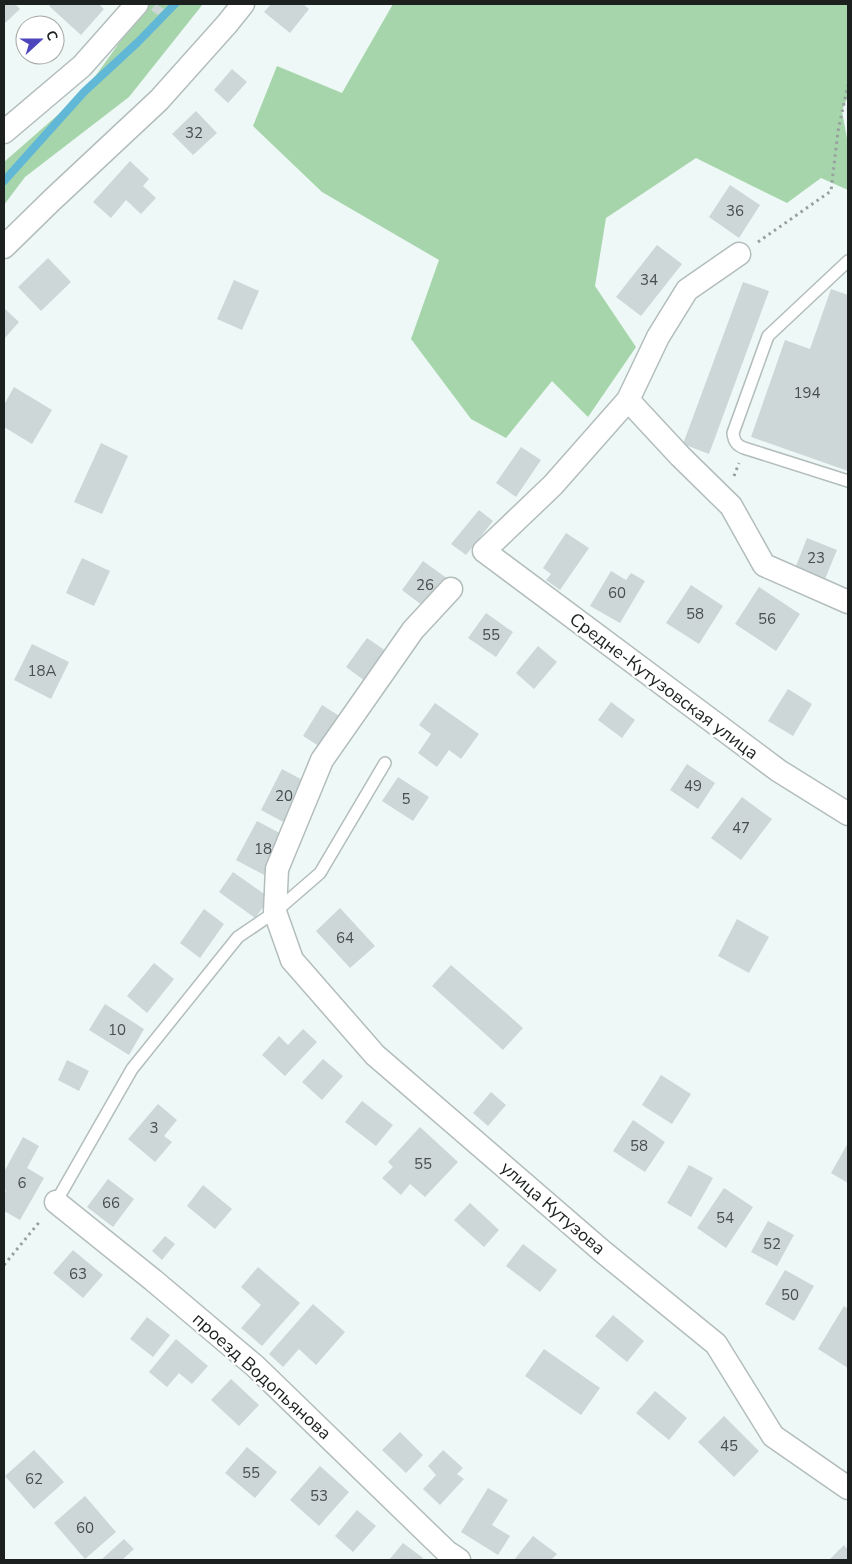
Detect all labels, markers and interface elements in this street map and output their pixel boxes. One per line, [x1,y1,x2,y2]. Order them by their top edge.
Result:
north arrow [15,15,65,65]
text: С [41,28,62,44]
house number: 32 [185,123,203,143]
house number: 36 [726,201,744,221]
house number: 34 [640,270,658,290]
house number: 194 [793,383,821,403]
house number: 23 [807,548,825,568]
house number: 26 [416,575,434,595]
house number: 60 [608,583,626,603]
house number: 58 [686,604,704,624]
street label: Средне-Кутузовская улица [565,607,763,765]
house number: 56 [758,609,776,629]
house number: 55 [482,625,500,645]
house number: 18А [28,661,57,681]
house number: 49 [684,776,702,796]
house number: 20 [275,786,293,806]
house number: 5 [401,789,411,809]
house number: 47 [732,818,750,838]
house number: 18 [254,839,272,859]
house number: 64 [336,928,354,948]
house number: 10 [108,1020,126,1040]
house number: 3 [149,1118,159,1138]
house number: 58 [630,1136,648,1156]
house number: 55 [414,1154,432,1174]
street label: улица Кутузова [495,1156,611,1260]
house number: 6 [17,1173,27,1193]
house number: 66 [102,1193,120,1213]
house number: 54 [716,1208,734,1228]
house number: 52 [763,1234,781,1254]
house number: 63 [69,1264,87,1284]
house number: 50 [781,1285,799,1305]
street label: проезд Водопьянова [187,1307,337,1445]
house number: 45 [720,1436,738,1456]
house number: 55 [242,1463,260,1483]
house number: 62 [25,1469,43,1489]
house number: 53 [310,1486,328,1506]
house number: 60 [76,1518,94,1538]

